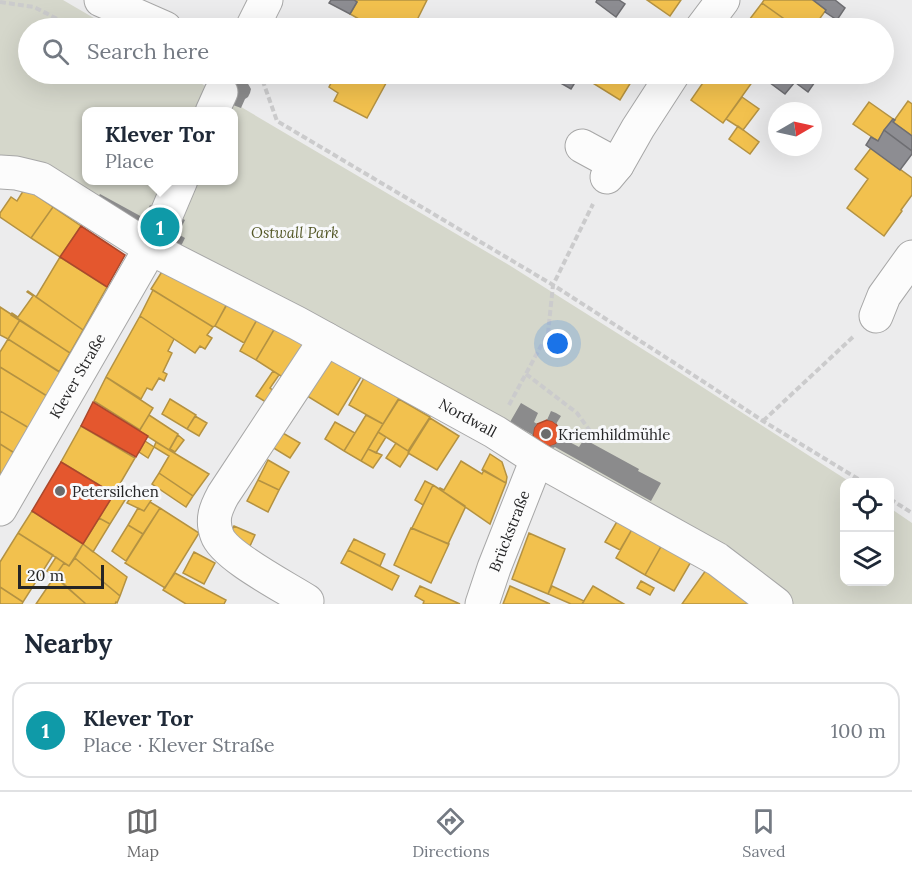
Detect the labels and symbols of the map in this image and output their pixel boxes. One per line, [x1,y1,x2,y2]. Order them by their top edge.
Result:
north arrow [768,102,822,156]
pin: 1 [140,204,180,250]
park label: Ostwall Park [251,223,339,242]
your location [543,329,572,358]
street label: Klever Straße [45,330,109,422]
street label: Nordwall [436,394,500,441]
place label: Kriemhildmühle [558,425,670,444]
marker: Kriemhildmühle [539,427,553,441]
place label: Petersilchen [72,482,159,501]
marker: Petersilchen [53,484,67,498]
street label: Brückstraße [484,487,533,574]
scale bar [18,562,104,590]

